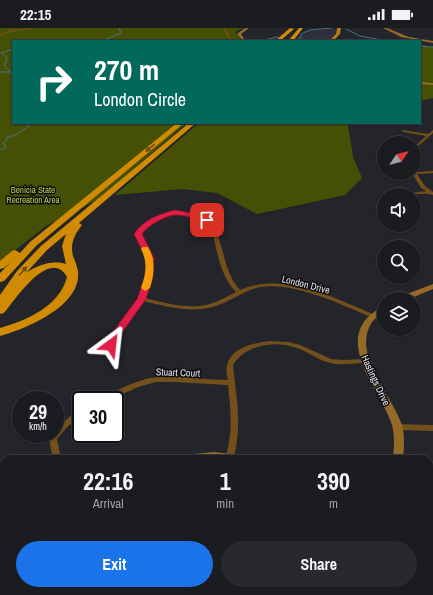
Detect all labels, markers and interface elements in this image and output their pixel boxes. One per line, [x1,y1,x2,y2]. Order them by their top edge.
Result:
text: 22:15 [20,4,51,25]
text: 270 m [94,51,159,89]
icon: right [28,56,80,108]
text: London Circle [94,87,186,112]
north arrow [377,136,421,180]
map controls [377,136,421,336]
one-way arrow [145,143,156,152]
park label: Benicia State Recreation Area [6,184,60,206]
button: sound [377,188,421,232]
pin [190,203,224,237]
icon: arrive [196,209,218,231]
button: search [377,240,421,284]
one-way arrow [18,266,27,277]
street label: London Drive [280,272,332,297]
button: layers [377,292,421,336]
position arrow [90,324,132,366]
street label: Hastings Drive [358,353,393,408]
street label: Stuart Court [156,365,201,380]
speed limit sign: 30 [72,391,124,443]
text: 29 [29,398,47,425]
text: km/h [29,420,47,433]
text: 22:16 [83,465,133,497]
text: 1 [220,465,231,497]
text: 390 [317,465,350,497]
text: Arrival [93,495,124,512]
text: min [216,495,234,512]
text: m [329,495,338,512]
button: Exit [16,541,213,587]
button: Share [221,541,417,587]

